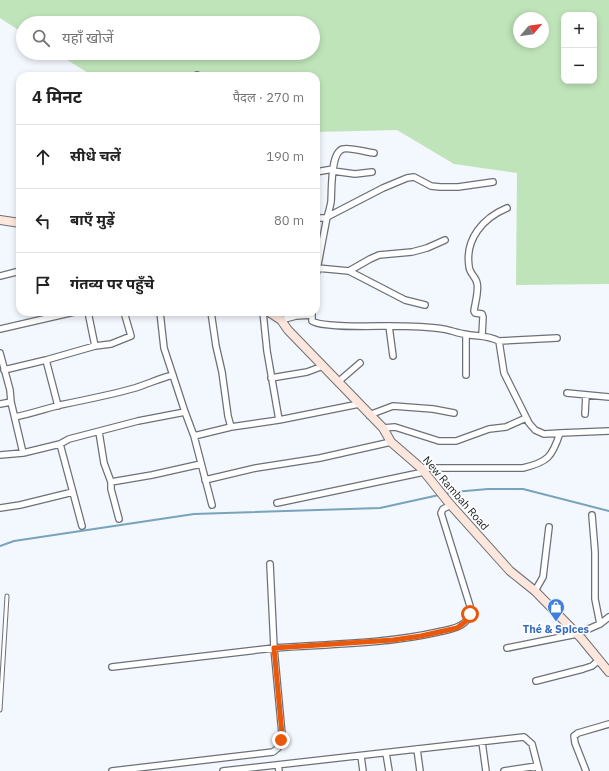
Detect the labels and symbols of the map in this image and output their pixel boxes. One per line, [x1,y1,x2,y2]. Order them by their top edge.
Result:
north arrow [513,12,549,48]
street label: New Rambah Road [420,453,492,533]
shop icon: Thé & Spices [546,597,566,622]
route start [461,605,479,623]
place label: Thé & Spices [523,622,590,636]
route end [272,731,290,749]

